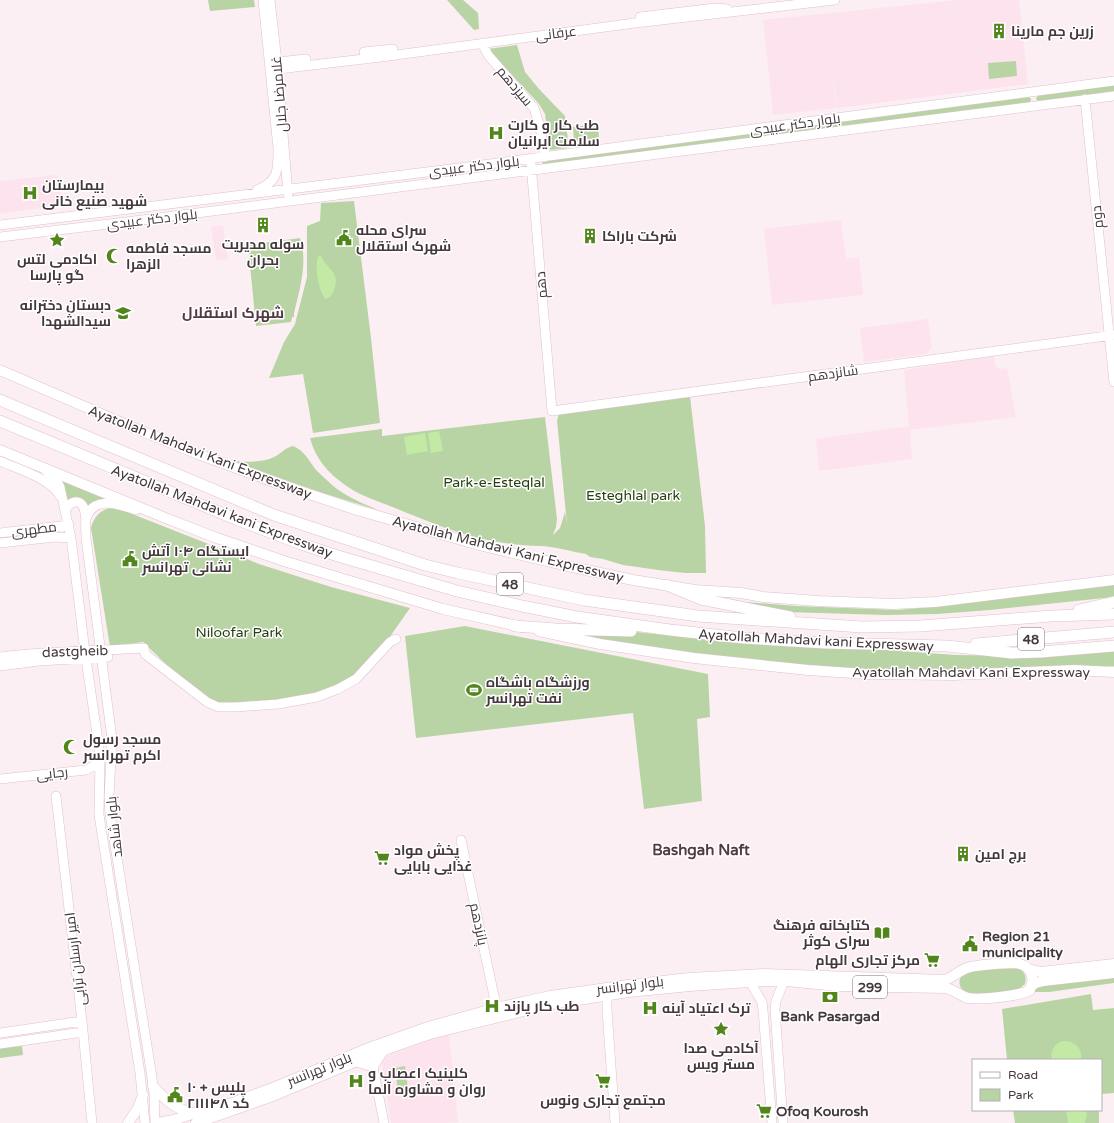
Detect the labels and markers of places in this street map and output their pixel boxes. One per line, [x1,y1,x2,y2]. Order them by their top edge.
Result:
building icon: زرین جم مارینا [990,22,1008,40]
place label: زرین جم مارینا [1011,23,1094,41]
place label: طب کار و کارت سلامت ایرانیان [508,117,600,150]
hospital icon: طب کار و کارت سلامت ایرانیان [487,124,505,142]
place label: بیمارستان شهید صنیع خانی [42,177,147,211]
hospital icon: بیمارستان شهید صنیع خانی [21,184,39,202]
building icon: سوله مدیریت بحران [254,216,272,234]
place label: سرای محله شهرک استقلال [356,222,451,255]
building icon: شرکت باراکا [581,227,599,245]
place label: شرکت باراکا [602,228,677,245]
public building icon: سرای محله شهرک استقلال [335,229,353,247]
place icon: اکادمی لتس گو پارسا [48,231,66,249]
place label: سوله مدیریت بحران [222,236,304,269]
place label: مسجد فاطمه الزهرا [126,240,212,273]
mosque icon: مسجد فاطمه الزهرا [105,247,123,265]
place label: اکادمی لتس گو پارسا [17,251,97,286]
place label: دبستان دخترانه سیدالشهدا [20,297,111,330]
school or university icon: دبستان دخترانه سیدالشهدا [114,304,132,322]
place label: ایستگاه ۱۰۴ آتش ‌نشانی تهرانسر [141,543,249,576]
public building icon: ایستگاه ۱۰۴ آتش ‌نشانی تهرانسر [121,550,139,568]
place label: ورزشگاه باشگاه نفت تهرانسر [485,674,590,707]
sports icon: ورزشگاه باشگاه نفت تهرانسر [465,681,483,699]
place label: مسجد رسول اکرم تهرانسر [82,731,161,765]
mosque icon: مسجد رسول اکرم تهرانسر [62,738,80,756]
place label: پخش مواد غذایی بابایی [394,842,472,875]
building icon: برج امین [954,845,972,863]
place label: برج امین [975,846,1026,864]
supermarket icon: پخش مواد غذایی بابایی [373,849,391,867]
place label: کتابخانه فرهنگ سرای کوثر [773,917,870,950]
library icon: کتابخانه فرهنگ سرای کوثر [873,924,891,942]
place label: Region 21 municipality [982,928,1063,961]
public building icon: Region 21 municipality [961,935,979,953]
supermarket icon: مرکز تجاری الهام [923,951,941,969]
place label: مرکز تجاری الهام [815,952,920,970]
bank icon: Bank Pasargad [821,988,839,1006]
hospital icon: طب کار پازند [483,997,501,1015]
place label: طب کار پازند [504,998,580,1017]
hospital icon: ترک اعتیاد آینه [641,999,659,1017]
place label: ترک اعتیاد آینه [662,1000,751,1017]
place label: Bank Pasargad [780,1008,880,1025]
place icon: آکادمی صدا مستر ویس [712,1020,730,1038]
place label: آکادمی صدا مستر ویس [683,1040,759,1073]
place label: کلینیک اعصاب و روان و مشاوره آلما [368,1065,486,1098]
hospital icon: کلینیک اعصاب و روان و مشاوره آلما [347,1072,365,1090]
supermarket icon: مجتمع تجاری ونوس [594,1072,612,1090]
place label: پلیس + ۱۰ کد ۲۱۱۱۴۸ [187,1079,250,1112]
public building icon: پلیس + ۱۰ کد ۲۱۱۱۴۸ [166,1086,184,1104]
place label: مجتمع تجاری ونوس [540,1092,666,1110]
supermarket icon: Ofoq Kourosh [755,1102,773,1120]
place label: Ofoq Kourosh [776,1103,869,1120]

